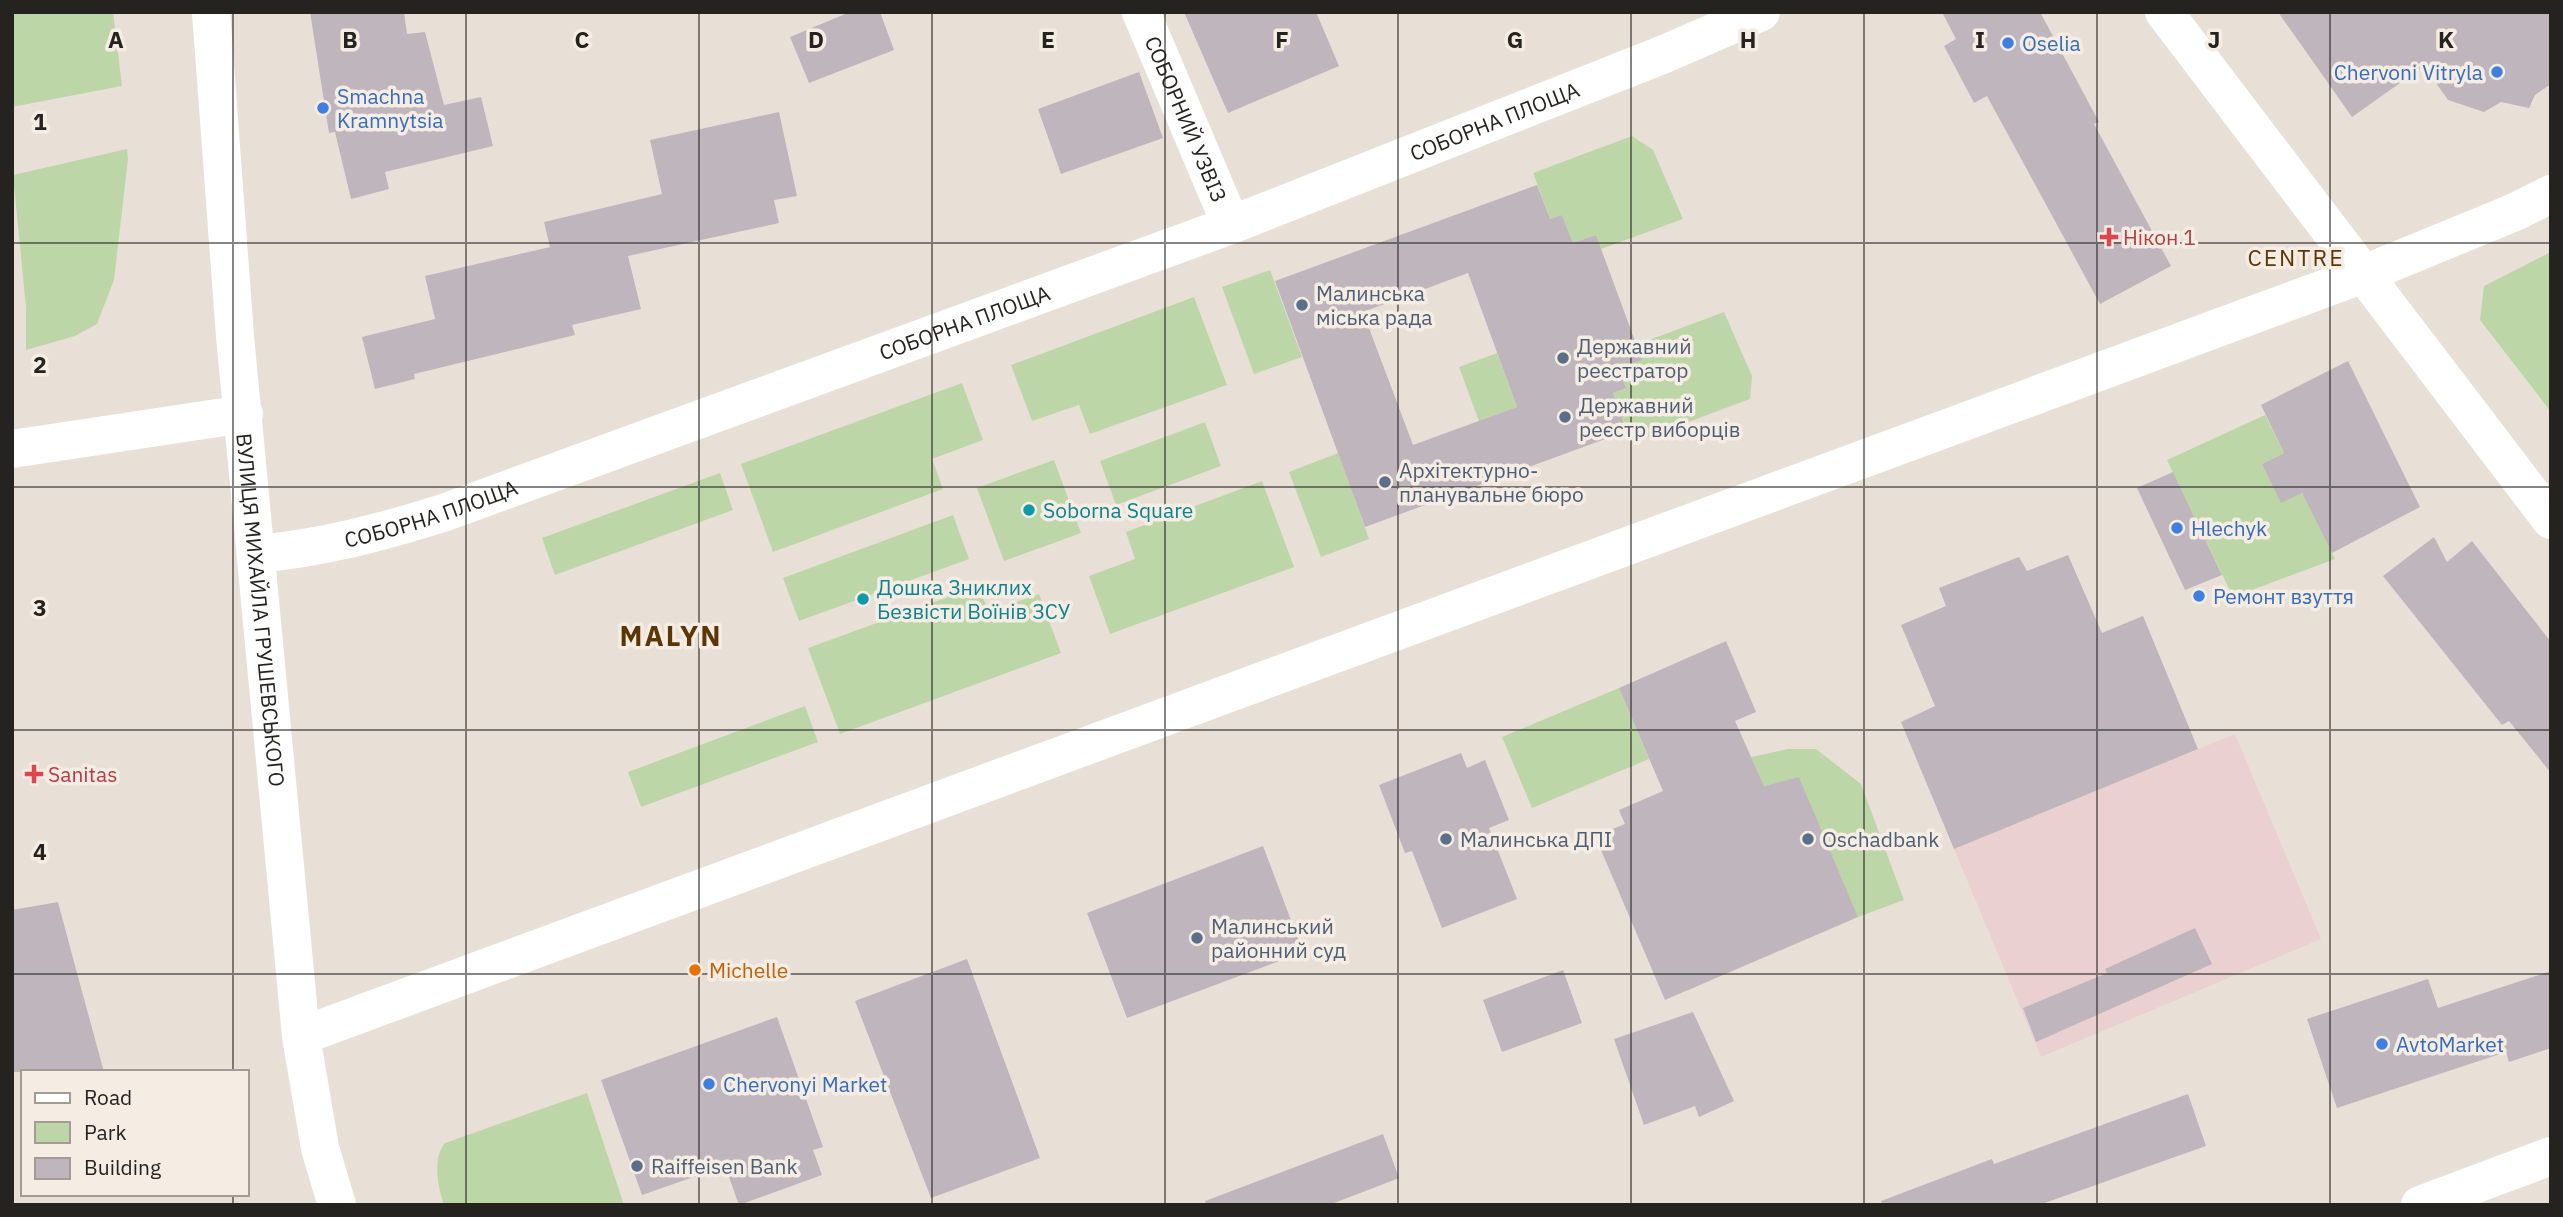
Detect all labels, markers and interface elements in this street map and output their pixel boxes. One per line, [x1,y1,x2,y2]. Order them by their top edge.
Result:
text: A [108,24,124,54]
text: B [342,24,358,54]
text: C [575,24,590,54]
text: D [808,24,824,54]
text: E [1041,24,1055,54]
text: F [1275,24,1289,54]
text: G [1507,24,1523,54]
text: H [1740,24,1756,54]
text: I [1975,24,1985,54]
text: J [2208,24,2220,54]
text: K [2438,24,2454,54]
place label: Oselia [2022,29,2081,57]
street label: СОБОРНИЙ УЗВІЗ [1139,32,1234,206]
marker: Oselia [2000,35,2016,51]
place label: Chervoni Vitryla [2334,58,2483,86]
marker: Chervoni Vitryla [2489,64,2505,80]
street label: СОБОРНА ПЛОЩА [1406,75,1583,167]
place label: Smachna Kramnytsia [337,82,444,134]
marker: Smachna Kramnytsia [315,100,331,116]
text: 1 [33,106,47,136]
place label: Нікон 1 [2123,223,2196,251]
marker: Нікон 1 [2101,229,2117,245]
district label: CENTRE [2247,242,2345,272]
street label: СОБОРНА ПЛОЩА [875,278,1054,367]
place label: Малинська міська рада [1316,279,1433,331]
marker: Малинська міська рада [1294,297,1310,313]
place label: Державний реєстратор [1577,332,1692,384]
text: 2 [33,349,47,379]
marker: Державний реєстратор [1555,350,1571,366]
place label: Державний реєстр виборців [1579,391,1740,443]
marker: Державний реєстр виборців [1557,409,1573,425]
street label: ВУЛИЦЯ МИХАЙЛА ГРУШЕВСЬКОГО [230,432,291,788]
place label: Архітектурно- планувальне бюро [1399,456,1584,508]
street label: СОБОРНА ПЛОЩА [342,473,521,554]
marker: Архітектурно- планувальне бюро [1377,474,1393,490]
place label: Soborna Square [1043,496,1193,524]
marker: Soborna Square [1021,502,1037,518]
place label: Hlechyk [2191,514,2267,542]
marker: Hlechyk [2169,520,2185,536]
place label: Дошка Зниклих Безвісти Воїнів ЗСУ [877,573,1071,625]
place label: Ремонт взуття [2213,582,2354,610]
marker: Ремонт взуття [2191,588,2207,604]
marker: Дошка Зниклих Безвісти Воїнів ЗСУ [855,591,871,607]
text: 3 [33,592,47,622]
district label: MALYN [620,617,722,654]
place label: Sanitas [48,760,117,788]
marker: Sanitas [26,766,42,782]
place label: Малинська ДПІ [1460,825,1612,853]
place label: Oschadbank [1822,825,1939,853]
marker: Малинська ДПІ [1438,831,1454,847]
marker: Oschadbank [1800,831,1816,847]
text: 4 [33,836,47,866]
place label: Малинський районний суд [1211,912,1346,964]
marker: Малинський районний суд [1189,930,1205,946]
place label: Michelle [709,956,788,984]
marker: Michelle [687,962,703,978]
place label: AvtoMarket [2396,1030,2504,1058]
marker: AvtoMarket [2374,1036,2390,1052]
legend [21,1070,248,1196]
place label: Chervonyi Market [723,1070,887,1098]
marker: Chervonyi Market [701,1076,717,1092]
text: Road [84,1083,132,1111]
text: Park [84,1118,127,1146]
place label: Raiffeisen Bank [651,1152,798,1180]
text: Building [84,1153,161,1181]
marker: Raiffeisen Bank [629,1158,645,1174]

